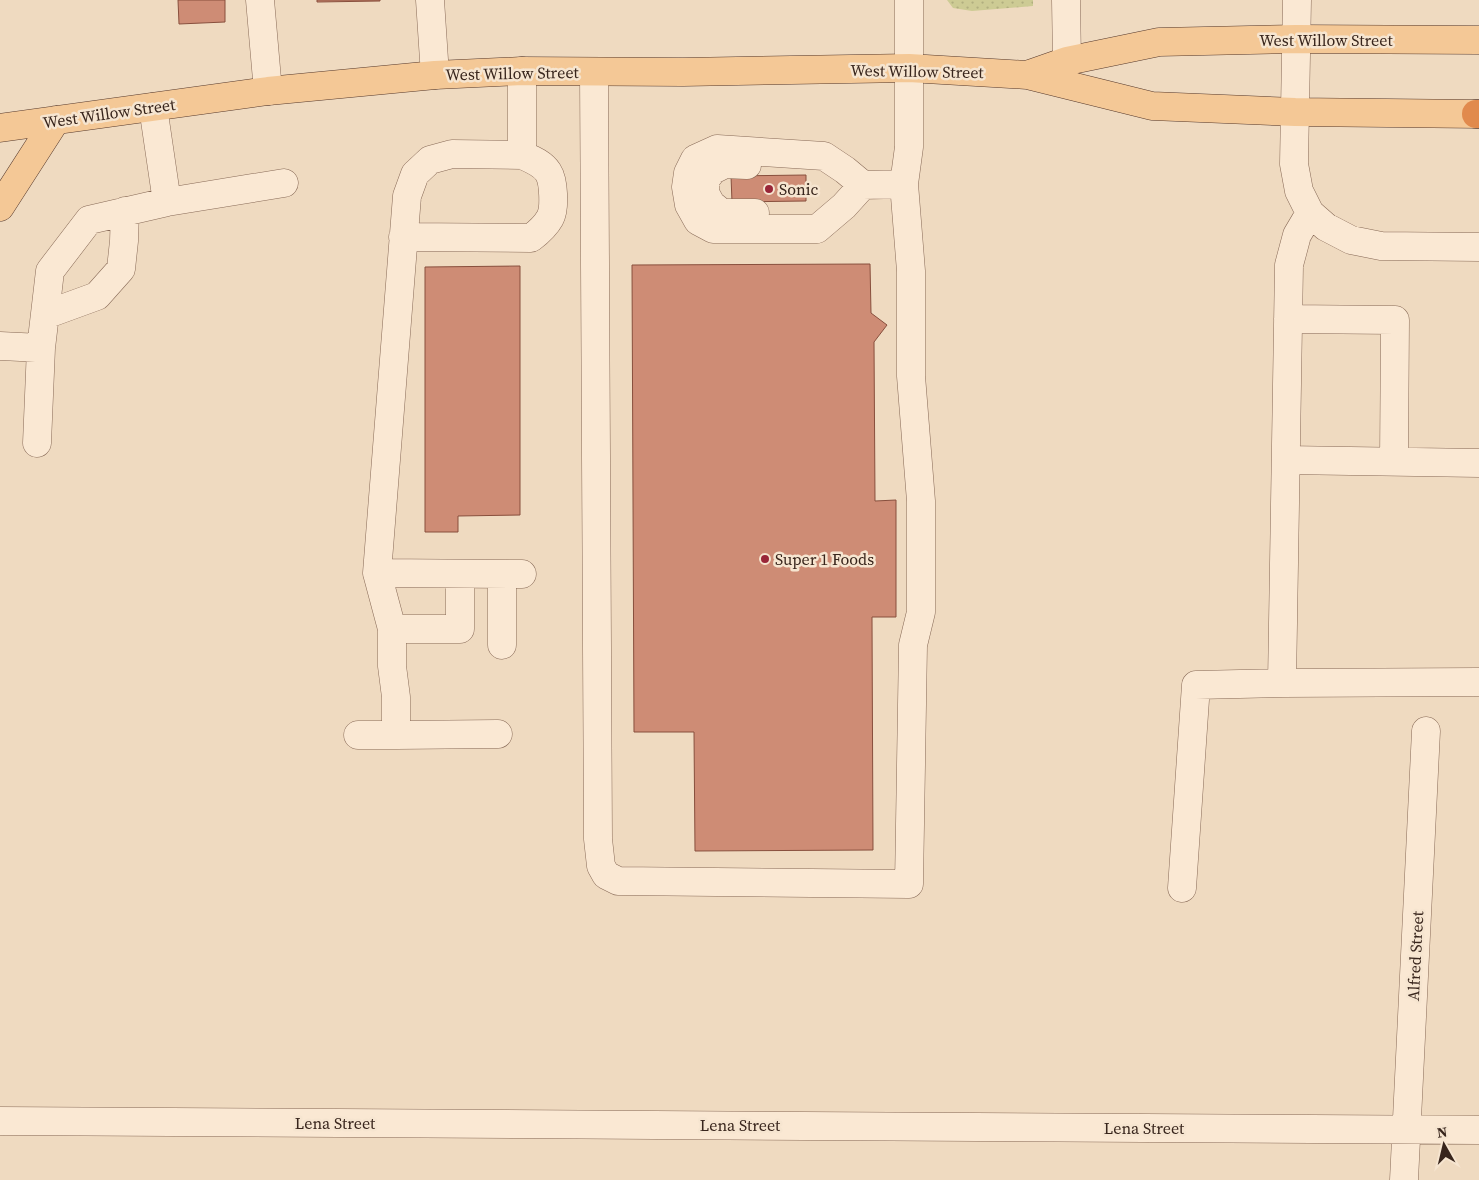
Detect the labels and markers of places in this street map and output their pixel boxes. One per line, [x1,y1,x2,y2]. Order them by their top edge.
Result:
place label: Sonic [779,178,818,200]
marker: Sonic [763,183,775,195]
place label: Super 1 Foods [775,548,874,570]
marker: Super 1 Foods [759,553,771,565]

